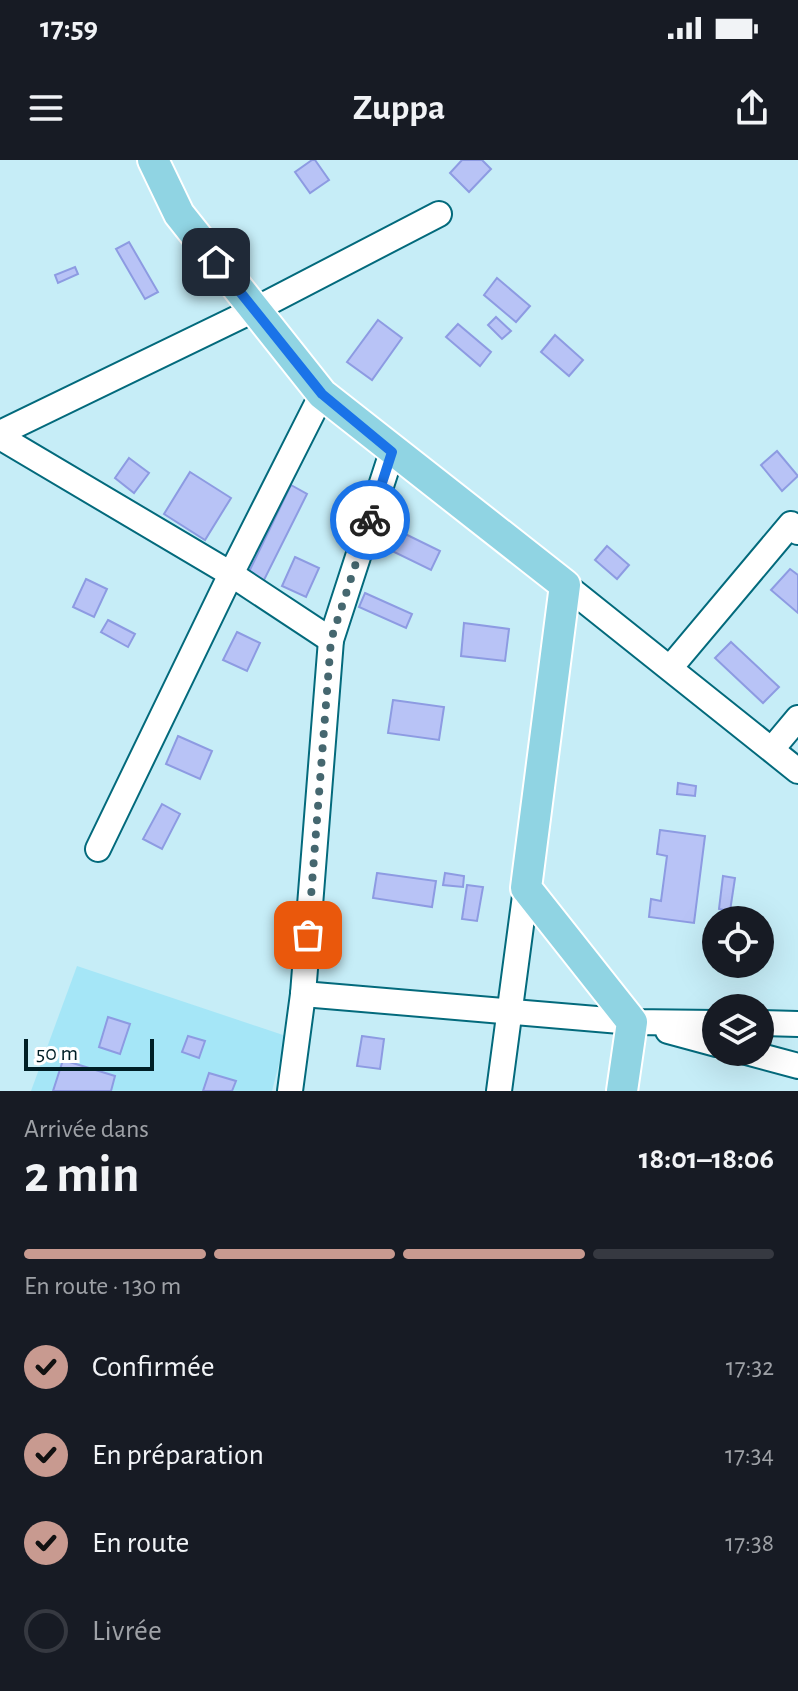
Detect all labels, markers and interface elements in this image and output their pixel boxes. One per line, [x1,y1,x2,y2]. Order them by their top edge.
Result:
text: 17:59 [40,13,98,43]
icon: menu [24,86,68,130]
icon: share [730,86,774,130]
text: Zuppa [353,90,445,126]
pin [182,228,250,296]
icon: home [194,240,238,284]
courier [330,480,410,560]
icon: bike [348,498,392,542]
pin [274,901,342,969]
map controls [702,906,774,1066]
button: locate [702,906,774,978]
icon: bag [286,913,330,957]
button: layers [702,994,774,1066]
scale bar [24,1035,154,1071]
text: 50 m [36,1042,78,1064]
text: Arrivée dans [24,1116,149,1142]
text: 18:01–18:06 [639,1144,774,1174]
text: 2 min [24,1149,139,1201]
text: En route · 130 m [24,1273,181,1299]
icon: check [24,1345,68,1389]
text: Confirmée [92,1352,215,1382]
text: 17:32 [726,1354,774,1380]
icon: check [24,1433,68,1477]
text: En préparation [92,1440,264,1470]
text: 17:34 [725,1442,774,1468]
icon: check [24,1521,68,1565]
text: En route [92,1528,189,1558]
text: 17:38 [725,1530,774,1556]
text: Livrée [92,1616,162,1646]

